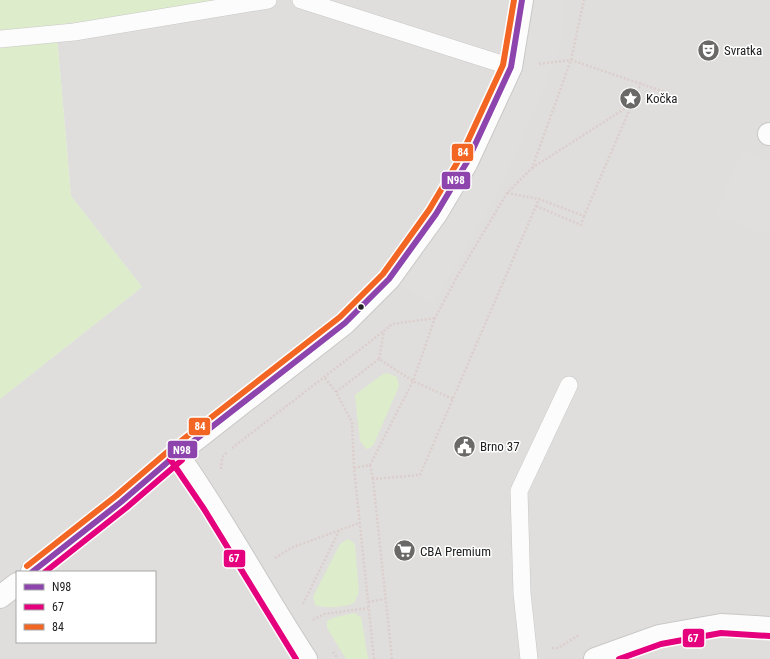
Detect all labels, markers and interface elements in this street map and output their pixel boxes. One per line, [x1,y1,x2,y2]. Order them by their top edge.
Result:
theatre icon: Svratka [696,37,722,63]
place label: Svratka [724,43,762,58]
place icon: Kočka [618,85,644,111]
place label: Kočka [646,91,678,106]
line badge: 84 [451,143,474,162]
text: 84 [457,146,469,159]
line badge: N98 [441,171,471,190]
text: N98 [447,174,465,187]
unlabelled marker [356,302,366,312]
line badge: 84 [188,417,211,436]
text: 84 [194,420,206,433]
public building icon: Brno 37 [452,433,478,459]
place label: Brno 37 [480,439,520,454]
line badge: N98 [167,440,198,459]
text: N98 [173,444,191,457]
supermarket icon: CBA Premium [391,538,417,564]
place label: CBA Premium [420,544,491,559]
line badge: 67 [223,549,246,568]
text: 67 [228,552,240,565]
legend [16,571,156,643]
text: N98 [52,580,71,594]
text: 67 [52,600,64,614]
text: 84 [52,620,64,634]
line badge: 67 [682,628,705,648]
text: 67 [687,632,699,645]

